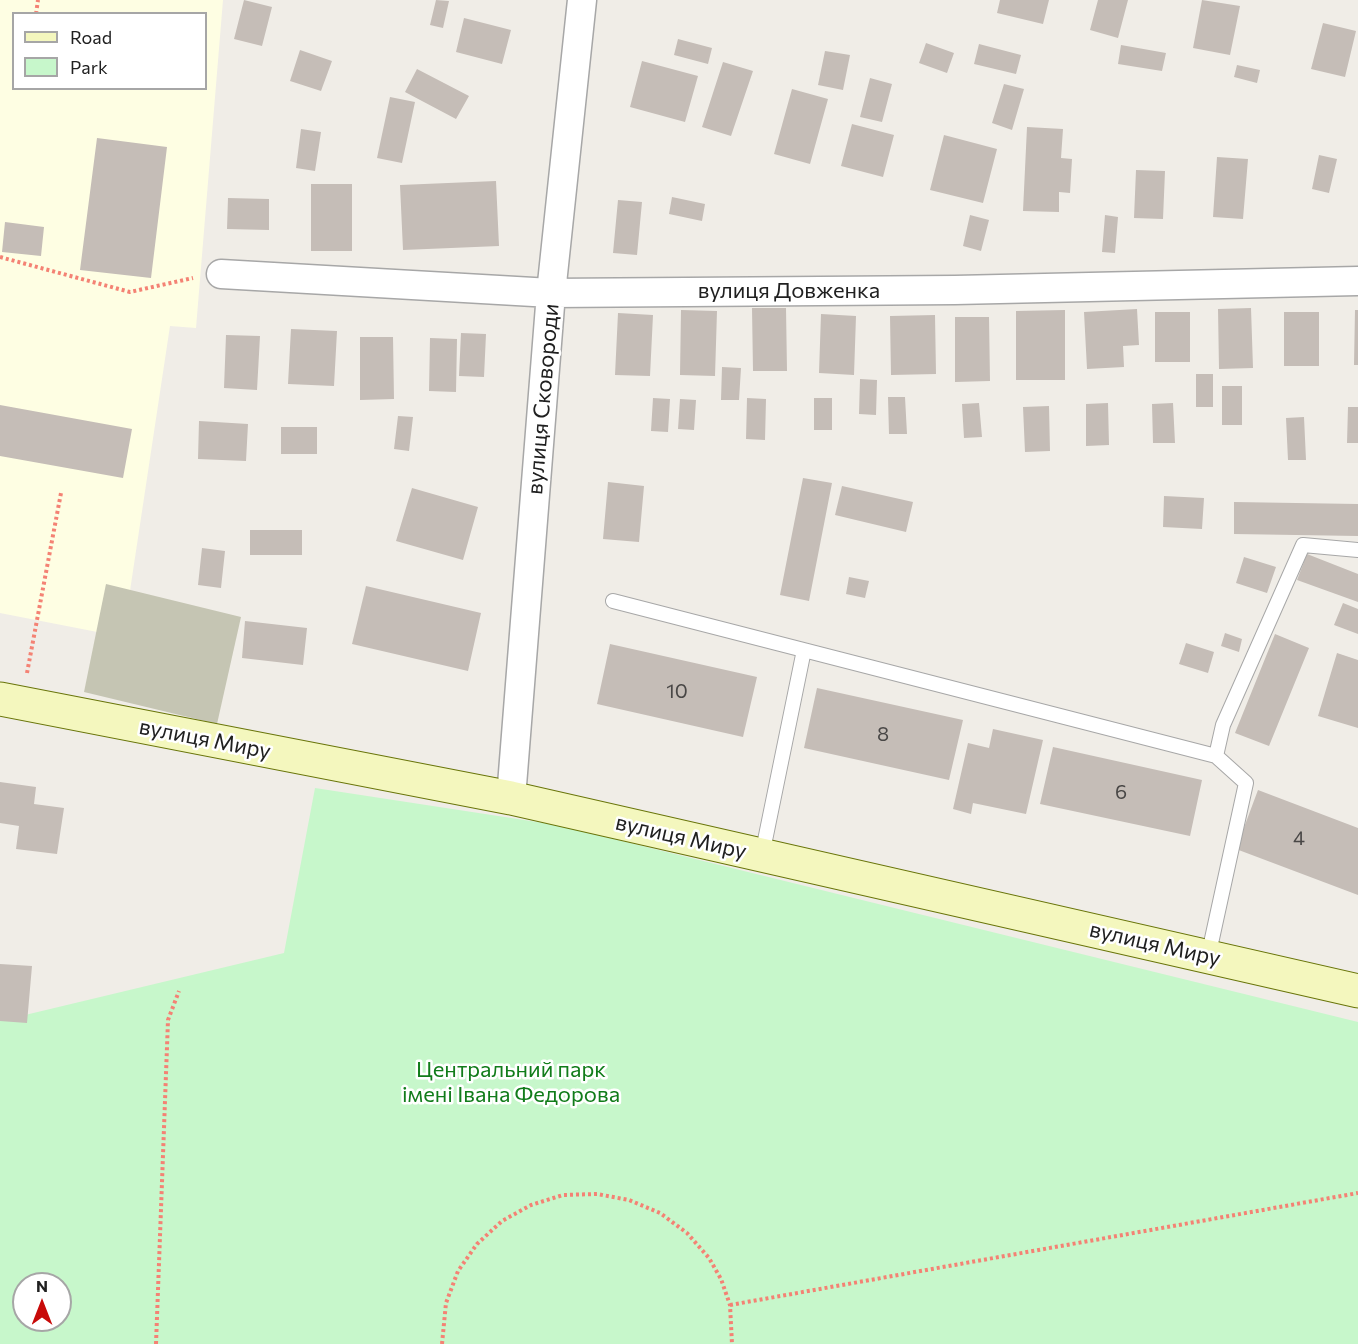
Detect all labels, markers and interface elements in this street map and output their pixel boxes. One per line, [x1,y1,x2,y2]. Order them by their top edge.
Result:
legend [12,12,207,90]
text: Road [70,26,112,48]
text: Park [70,56,108,78]
street label: вулиця Довженка [698,278,880,304]
street label: вулиця Сковороди [521,302,565,496]
house number: 10 [666,679,688,703]
street label: вулиця Миру [137,713,273,765]
house number: 8 [877,722,889,746]
house number: 6 [1115,780,1127,804]
street label: вулиця Миру [613,809,749,865]
house number: 4 [1293,826,1305,850]
street label: вулиця Миру [1087,916,1223,972]
park label: Центральний парк імені Івана Федорова [402,1057,620,1108]
north arrow [12,1272,72,1332]
text: N [36,1276,48,1295]

